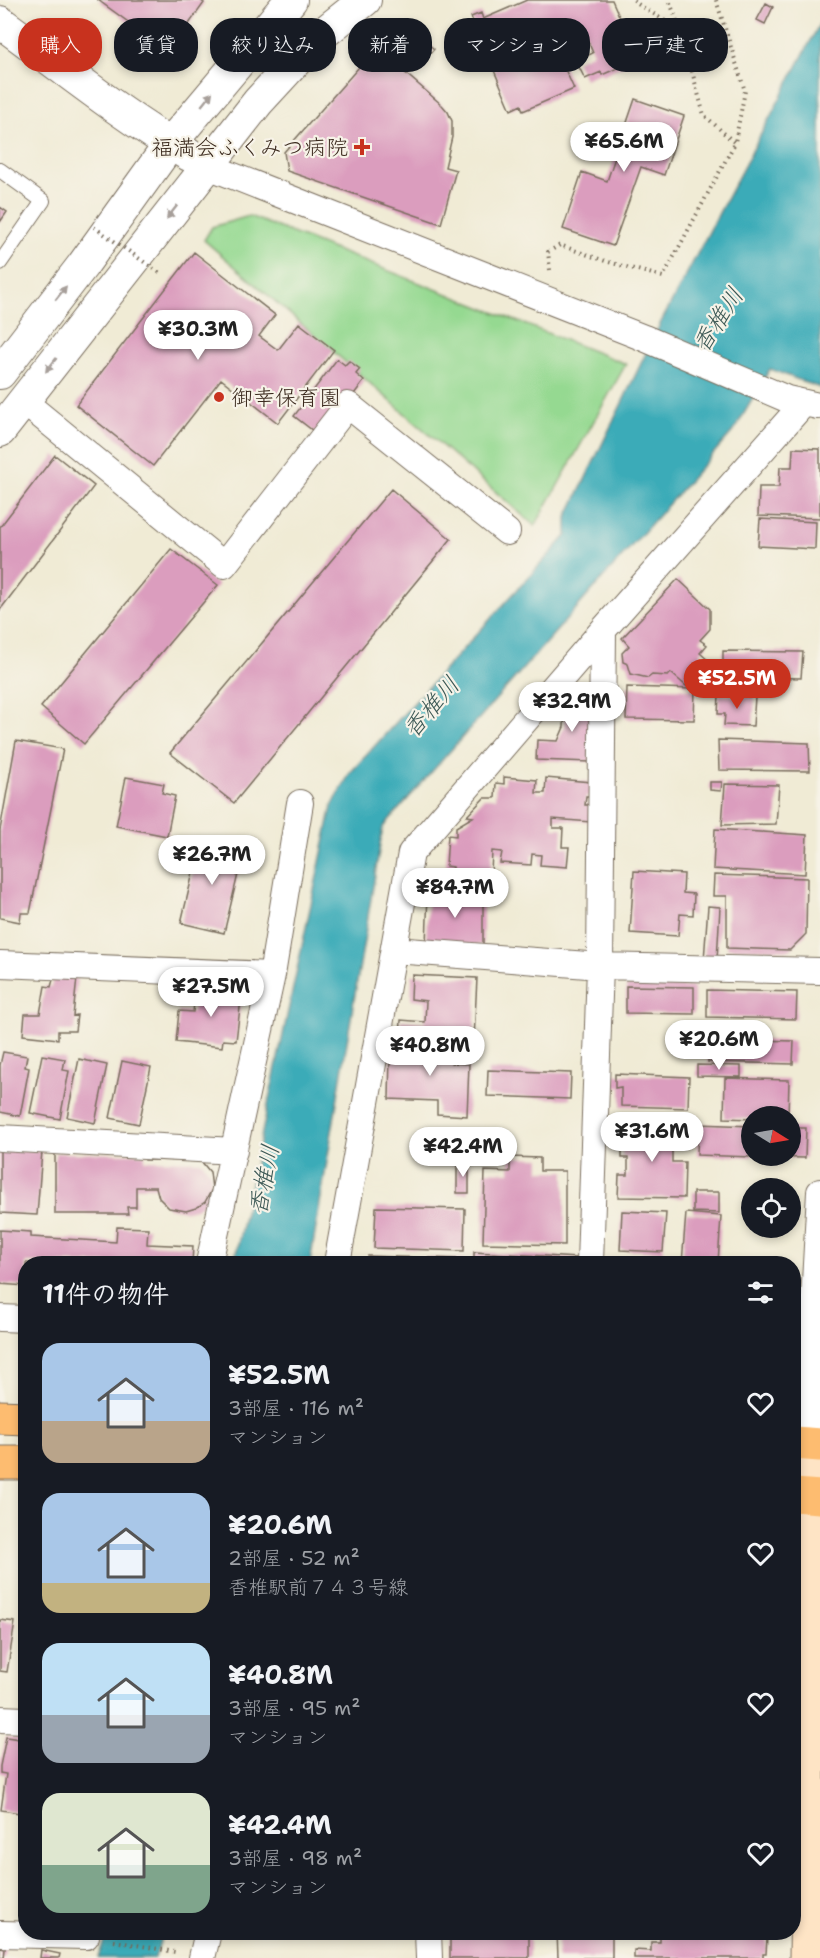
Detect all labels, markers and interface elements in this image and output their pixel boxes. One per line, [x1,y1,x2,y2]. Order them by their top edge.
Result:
chip: 購入 [18,18,102,72]
chip: 賃貸 [114,18,198,72]
chip: 絞り込み [210,18,336,72]
chip: 新着 [348,18,432,72]
chip: マンション [444,18,590,72]
chip: 一戸建て [602,18,728,72]
one-way arrow [201,91,214,107]
pin: ¥65.6M [575,122,673,173]
text: ¥65.6M [584,128,664,154]
place label: 福満会ふくみつ病院 [151,133,348,162]
marker: 福満会ふくみつ病院 [353,138,371,156]
one-way arrow [166,204,178,219]
water label: 香椎川 [685,281,751,359]
one-way arrow [55,286,67,301]
pin: ¥30.3M [149,310,247,361]
text: ¥30.3M [158,316,238,342]
one-way arrow [45,357,58,373]
place label: 御幸保育園 [231,383,341,412]
marker: 御幸保育園 [212,390,226,404]
pin: ¥52.5M [688,659,786,710]
text: ¥52.5M [698,665,776,691]
water label: 香椎川 [395,669,467,745]
pin: ¥32.9M [523,682,621,733]
text: ¥32.9M [533,688,611,714]
pin: ¥26.7M [163,835,261,886]
text: ¥26.7M [172,841,252,867]
pin: ¥84.7M [406,868,504,919]
text: ¥84.7M [416,874,494,900]
pin: ¥27.5M [162,967,260,1018]
text: ¥27.5M [172,973,250,999]
pin: ¥20.6M [670,1020,768,1071]
pin: ¥40.8M [381,1026,479,1077]
text: ¥20.6M [679,1026,759,1052]
text: ¥40.8M [390,1032,470,1058]
north arrow [741,1106,801,1166]
map controls [741,1106,801,1238]
pin: ¥31.6M [603,1112,701,1163]
text: ¥31.6M [614,1118,690,1144]
pin: ¥42.4M [414,1127,512,1178]
text: ¥42.4M [423,1133,503,1159]
water label: 香椎川 [241,1142,287,1218]
button: locate [741,1178,801,1238]
text: 11件の物件 [42,1276,169,1311]
icon: filters [744,1276,777,1309]
text: ¥52.5M [228,1357,330,1392]
icon: home [90,1367,162,1439]
icon: heart [744,1387,777,1420]
text: 3部屋 · 116 m² [228,1395,364,1421]
text: マンション [228,1424,327,1450]
text: ¥20.6M [228,1507,332,1542]
icon: home [90,1517,162,1589]
icon: heart [744,1537,777,1570]
text: 2部屋 · 52 m² [228,1545,360,1571]
text: 香椎駅前７４３号線 [228,1574,408,1600]
text: ¥40.8M [228,1657,333,1692]
icon: home [90,1667,162,1739]
icon: heart [744,1687,777,1720]
text: 3部屋 · 95 m² [228,1695,360,1721]
text: マンション [228,1724,327,1750]
text: ¥42.4M [228,1807,332,1842]
icon: home [90,1817,162,1889]
icon: heart [744,1837,777,1870]
text: 3部屋 · 98 m² [228,1845,362,1871]
text: マンション [228,1874,327,1900]

